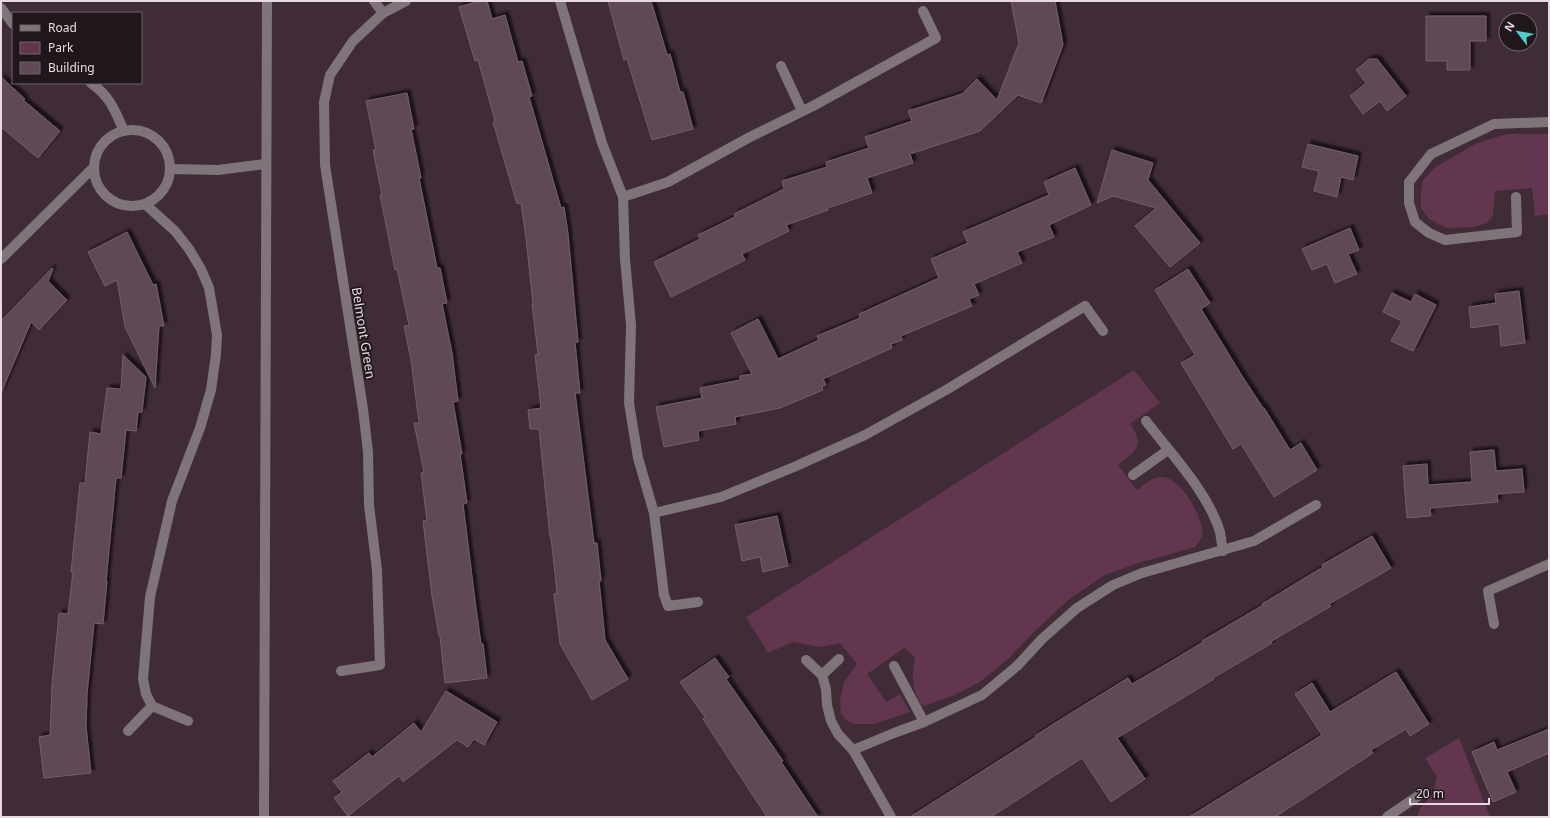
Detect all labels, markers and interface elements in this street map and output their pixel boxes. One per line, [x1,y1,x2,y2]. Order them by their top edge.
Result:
legend [12,12,142,84]
north arrow [1498,12,1538,52]
text: Road [48,19,77,36]
text: N [1500,19,1518,34]
text: Park [48,39,74,56]
text: Building [48,59,95,76]
street label: Belmont Green [348,286,380,380]
scale bar [1410,780,1489,806]
text: 20 m [1416,785,1444,802]

